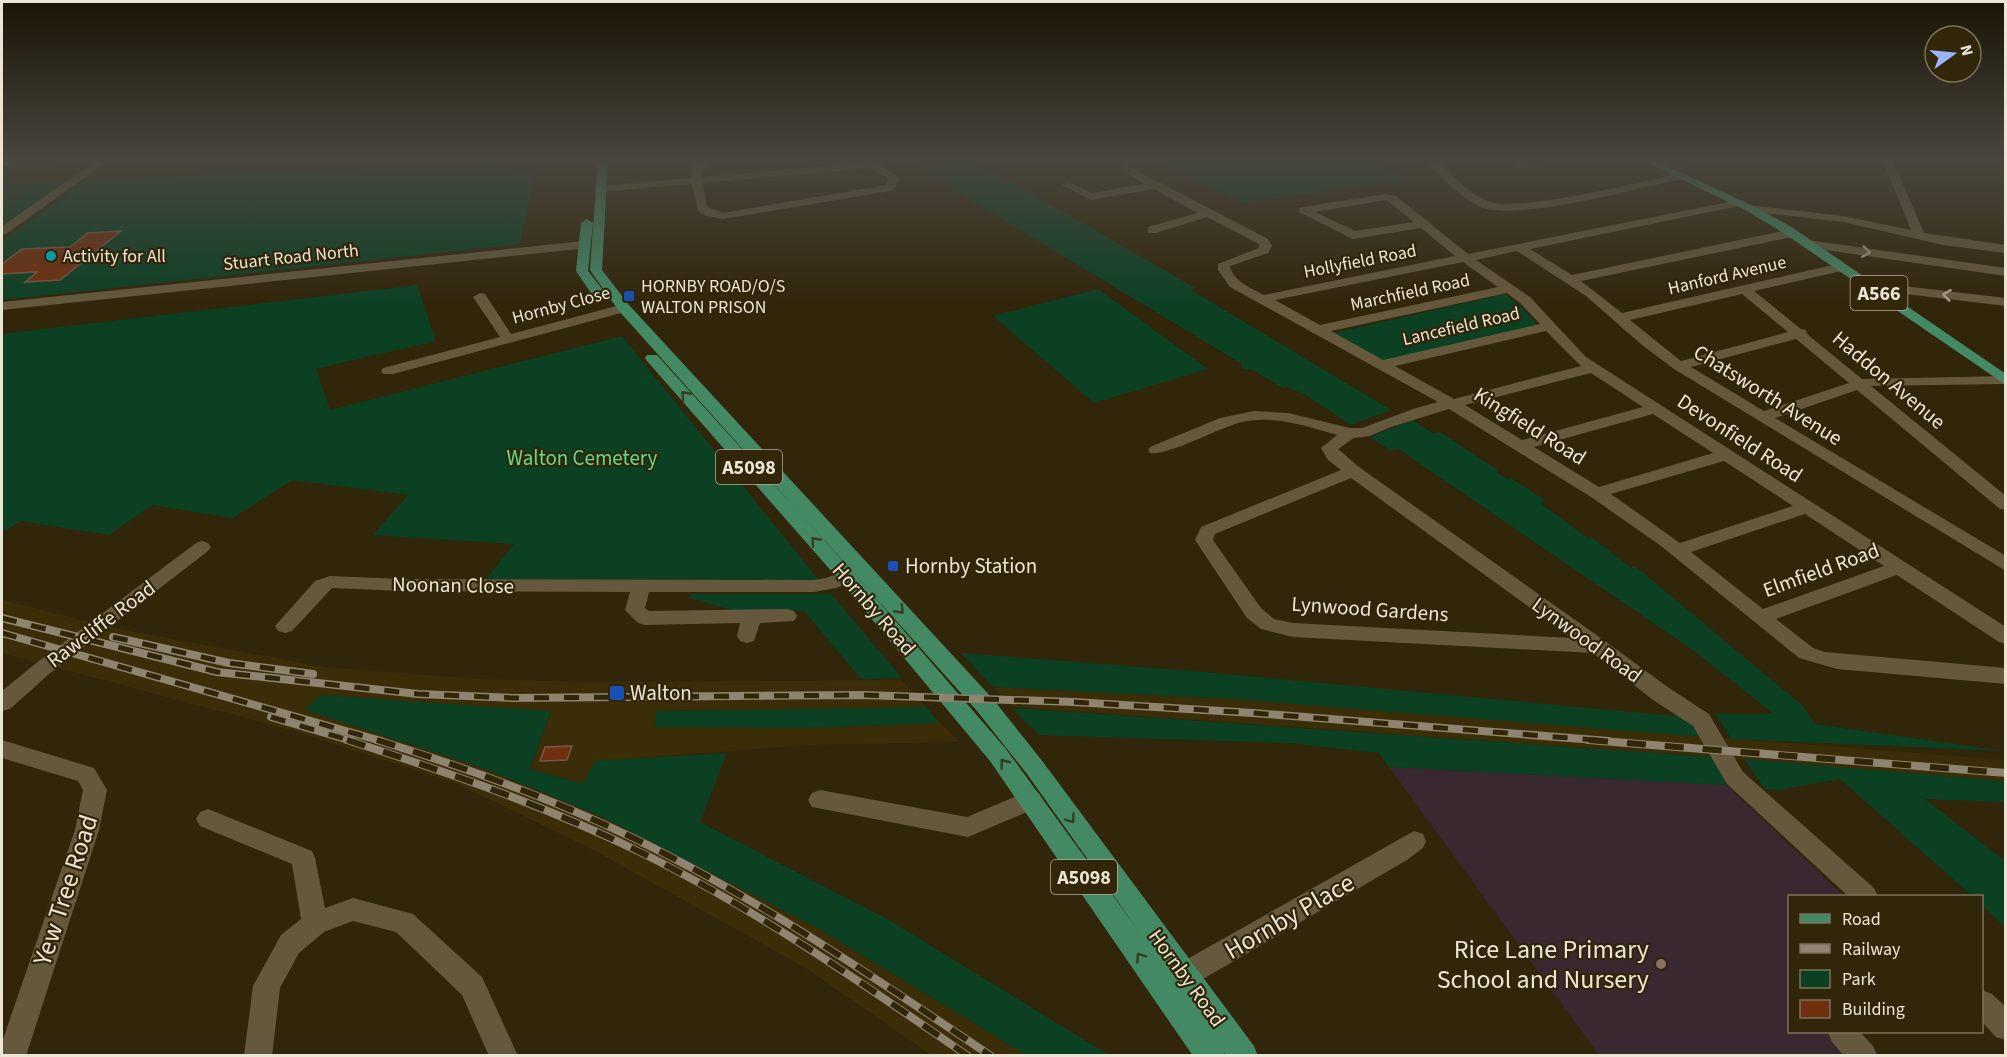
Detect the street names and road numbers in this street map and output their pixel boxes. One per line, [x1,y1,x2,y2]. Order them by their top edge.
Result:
street label: Stuart Road North [222,238,360,277]
street label: Hollyfield Road [1302,238,1419,285]
street label: Hanford Avenue [1666,250,1789,301]
street label: Marchfield Road [1348,268,1472,317]
road number: A566 [1850,276,1908,310]
street label: Hornby Close [509,280,613,331]
street label: Lancefield Road [1400,301,1522,352]
street label: Haddon Avenue [1826,324,1952,436]
street label: Chatsworth Avenue [1688,337,1848,453]
street label: Kingfield Road [1468,380,1592,472]
street label: Devonfield Road [1671,386,1809,490]
road number: A5098 [716,450,782,484]
street label: Elmfield Road [1759,535,1883,605]
street label: Hornby Road [825,556,923,662]
street label: Noonan Close [392,569,514,601]
street label: Rawcliffe Road [40,573,162,675]
street label: Lynwood Gardens [1290,589,1450,629]
street label: Lynwood Road [1526,590,1648,690]
street label: Yew Tree Road [23,810,107,971]
road number: A5098 [1051,860,1117,894]
street label: Hornby Place [1217,864,1361,969]
street label: Hornby Road [1141,923,1233,1033]

